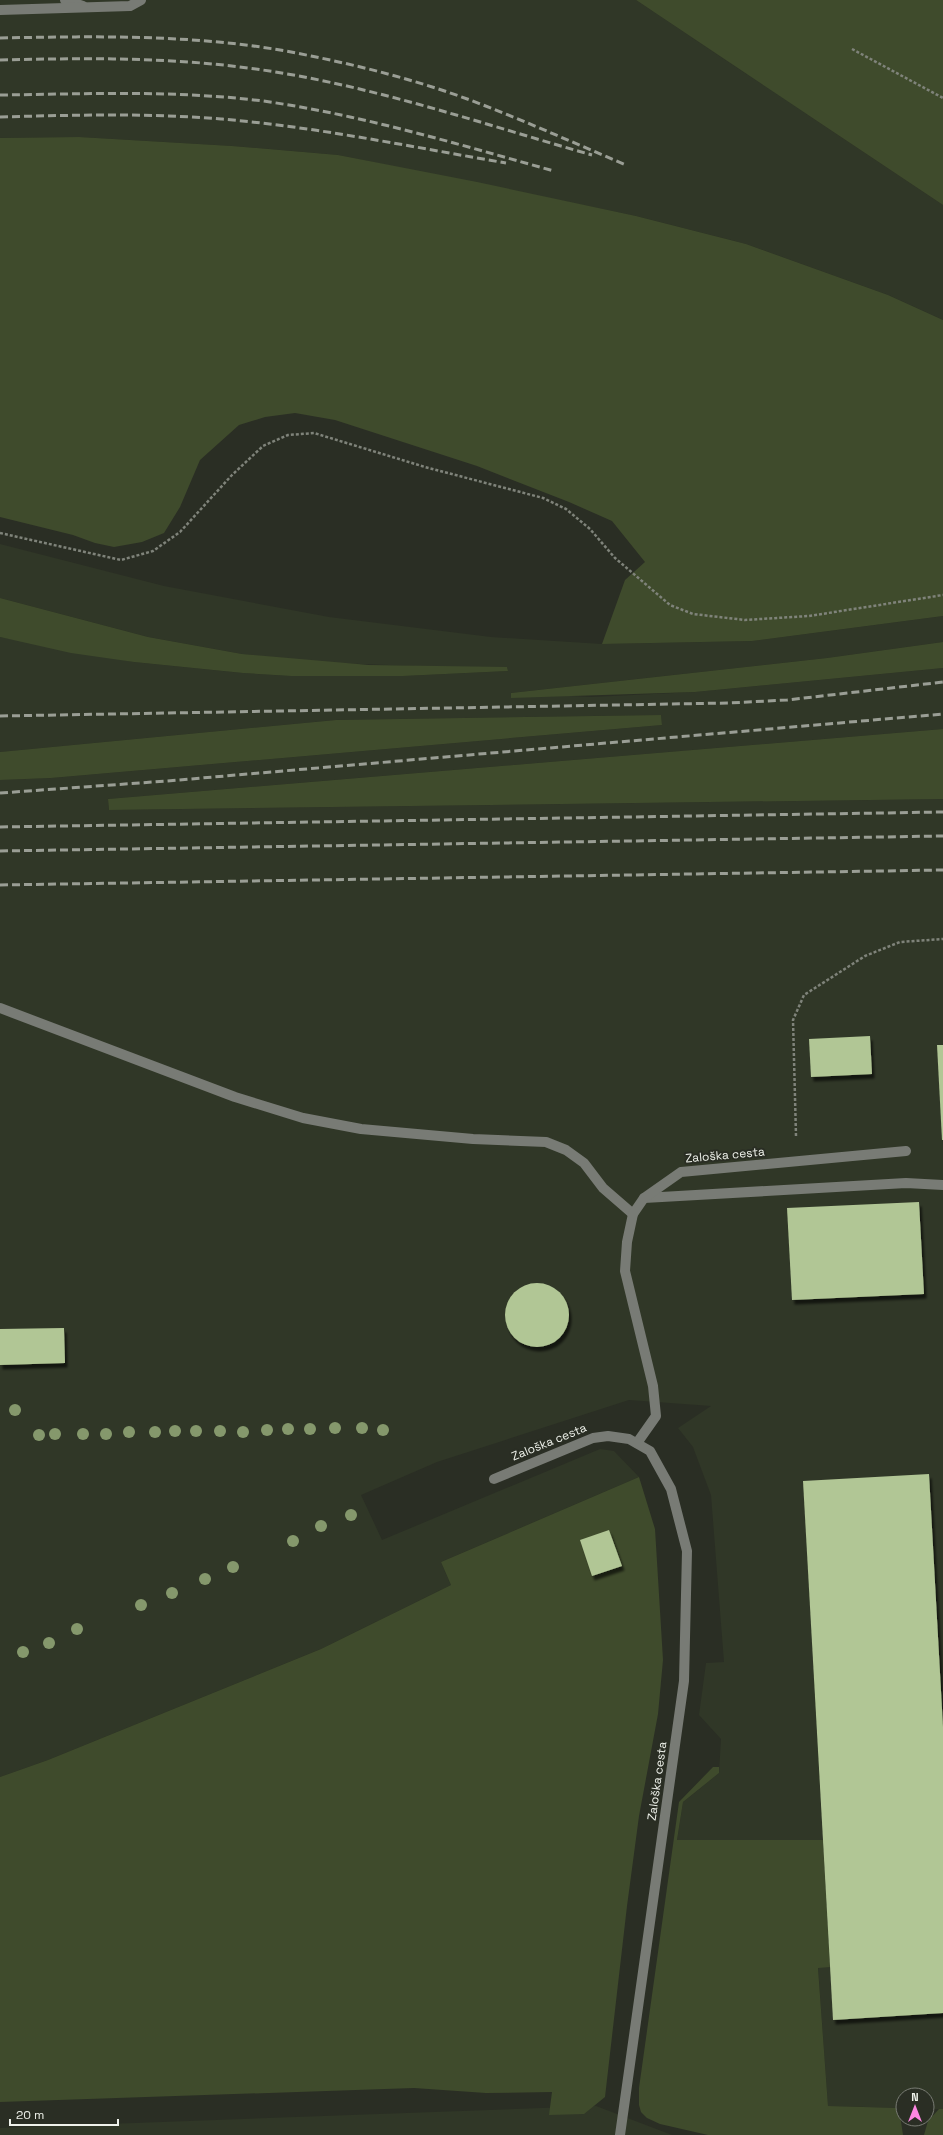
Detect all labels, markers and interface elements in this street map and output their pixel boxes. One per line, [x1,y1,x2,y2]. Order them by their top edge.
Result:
street label: Zaloška cesta [685,1144,765,1166]
street label: Zaloška cesta [509,1420,589,1464]
street label: Zaloška cesta [644,1740,670,1822]
north arrow [895,2087,935,2127]
text: N [911,2090,919,2104]
scale bar [10,2101,118,2127]
text: 20 m [16,2107,44,2123]

